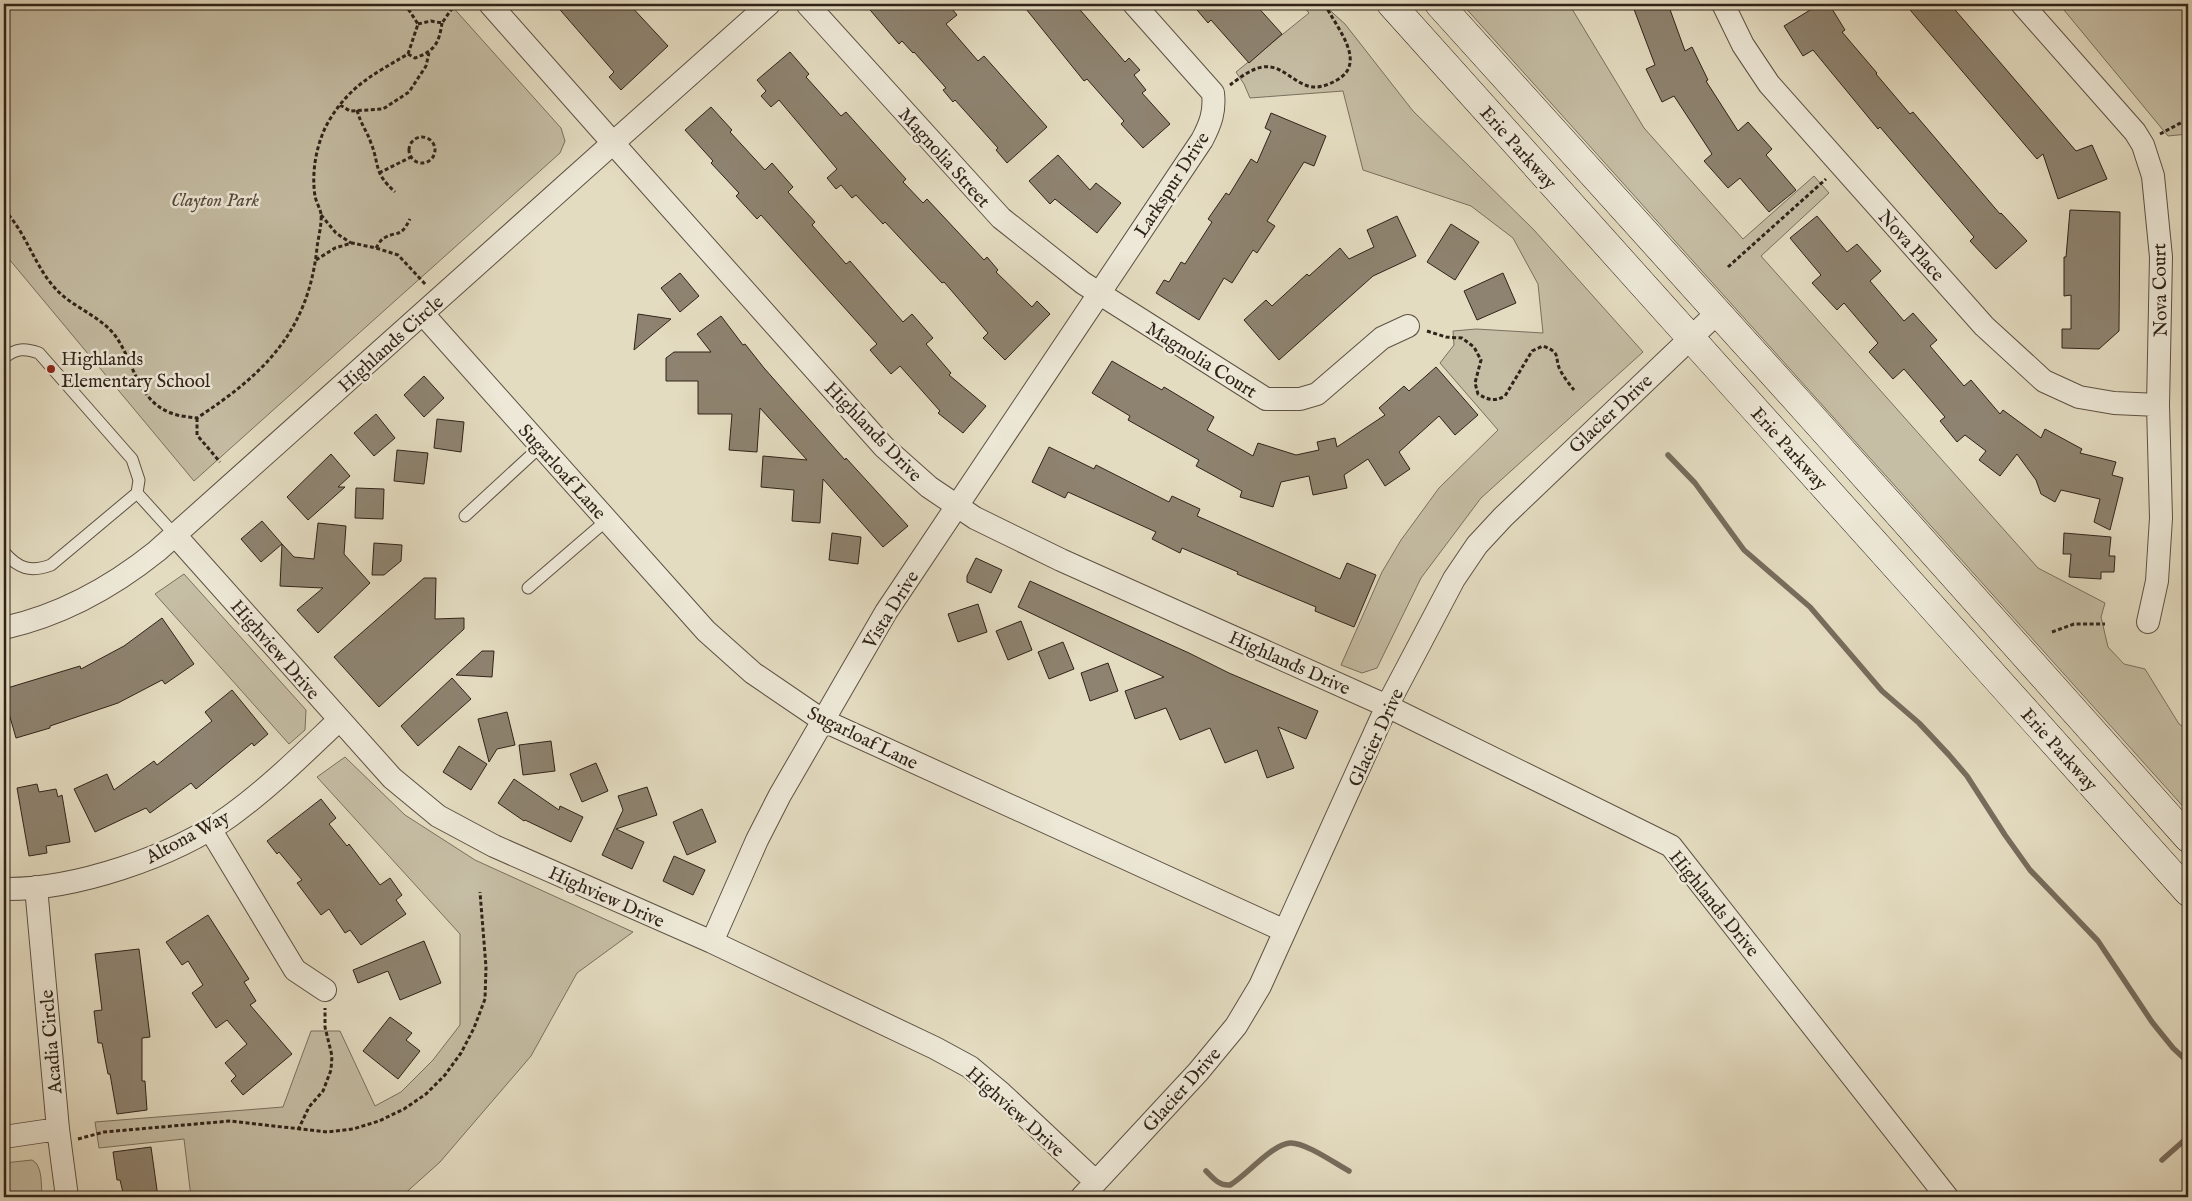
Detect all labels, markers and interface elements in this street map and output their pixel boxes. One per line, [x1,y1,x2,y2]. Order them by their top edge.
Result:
street label: Erie Parkway [1474,102,1562,195]
street label: Magnolia Street [892,103,995,214]
street label: Larkspur Drive [1130,128,1216,242]
park label: Clayton Park [171,189,259,213]
street label: Nova Place [1872,206,1949,287]
street label: Nova Court [2148,242,2174,337]
street label: Highlands Circle [334,291,449,398]
street label: Magnolia Court [1141,317,1261,405]
place label: Highlands Elementary School [61,348,211,394]
marker: Highlands Elementary School [45,363,57,375]
street label: Glacier Drive [1564,369,1658,459]
street label: Highlands Drive [819,377,927,488]
street label: Erie Parkway [1745,403,1833,496]
street label: Sugarloaf Lane [512,420,611,525]
street label: Vista Drive [858,566,925,654]
street label: Highview Drive [225,595,325,705]
street label: Highlands Drive [1225,626,1354,701]
street label: Glacier Drive [1344,685,1410,791]
street label: Sugarloaf Lane [803,702,922,776]
street label: Erie Parkway [2015,704,2103,797]
street label: Altona Way [141,805,235,870]
street label: Highlands Drive [1663,846,1764,963]
street label: Highview Drive [544,862,668,934]
street label: Acadia Circle [35,989,69,1096]
street label: Glacier Drive [1138,1043,1227,1138]
street label: Highview Drive [960,1062,1069,1163]

